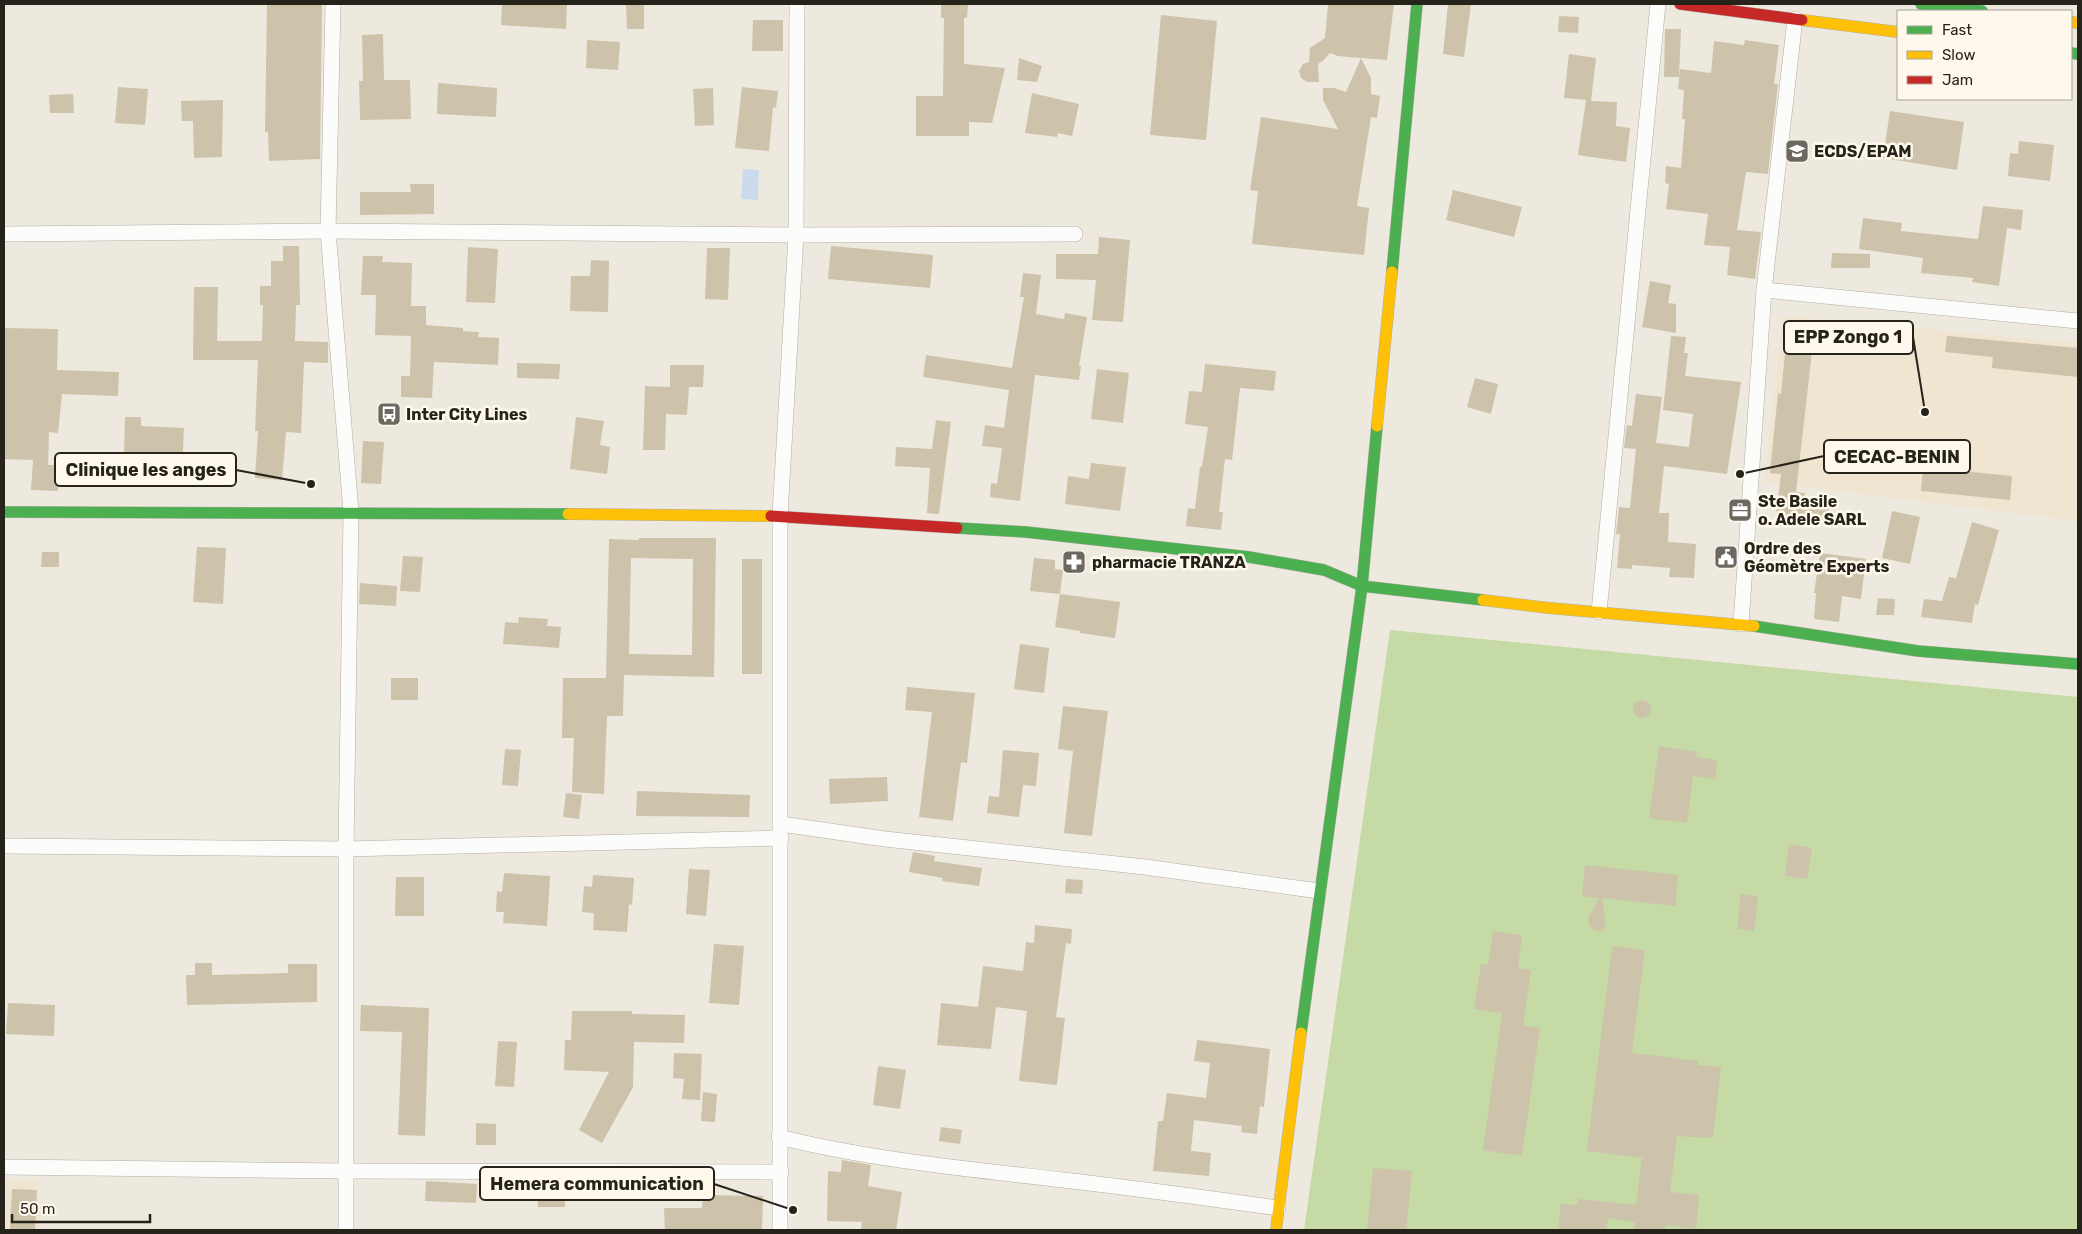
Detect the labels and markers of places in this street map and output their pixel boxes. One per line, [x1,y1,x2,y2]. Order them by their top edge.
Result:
school or university icon: ECDS/EPAM [1784,138,1810,164]
place label: ECDS/EPAM [1814,142,1911,161]
callout: EPP Zongo 1 [1784,321,1913,354]
bus stop icon: Inter City Lines [376,401,402,427]
place label: Inter City Lines [406,405,527,424]
callout: CECAC-BENIN [1824,440,1970,473]
callout: Clinique les anges [55,453,236,486]
place label: Ste Basile o. Adele SARL [1758,492,1867,529]
office icon: Ste Basile o. Adele SARL [1727,497,1753,523]
place label: Ordre des Géomètre Experts [1744,539,1889,576]
public building icon: Ordre des Géomètre Experts [1713,544,1739,570]
pharmacy icon: pharmacie TRANZA [1061,549,1087,575]
place label: pharmacie TRANZA [1092,553,1246,572]
callout: Hemera communication [480,1167,714,1200]

